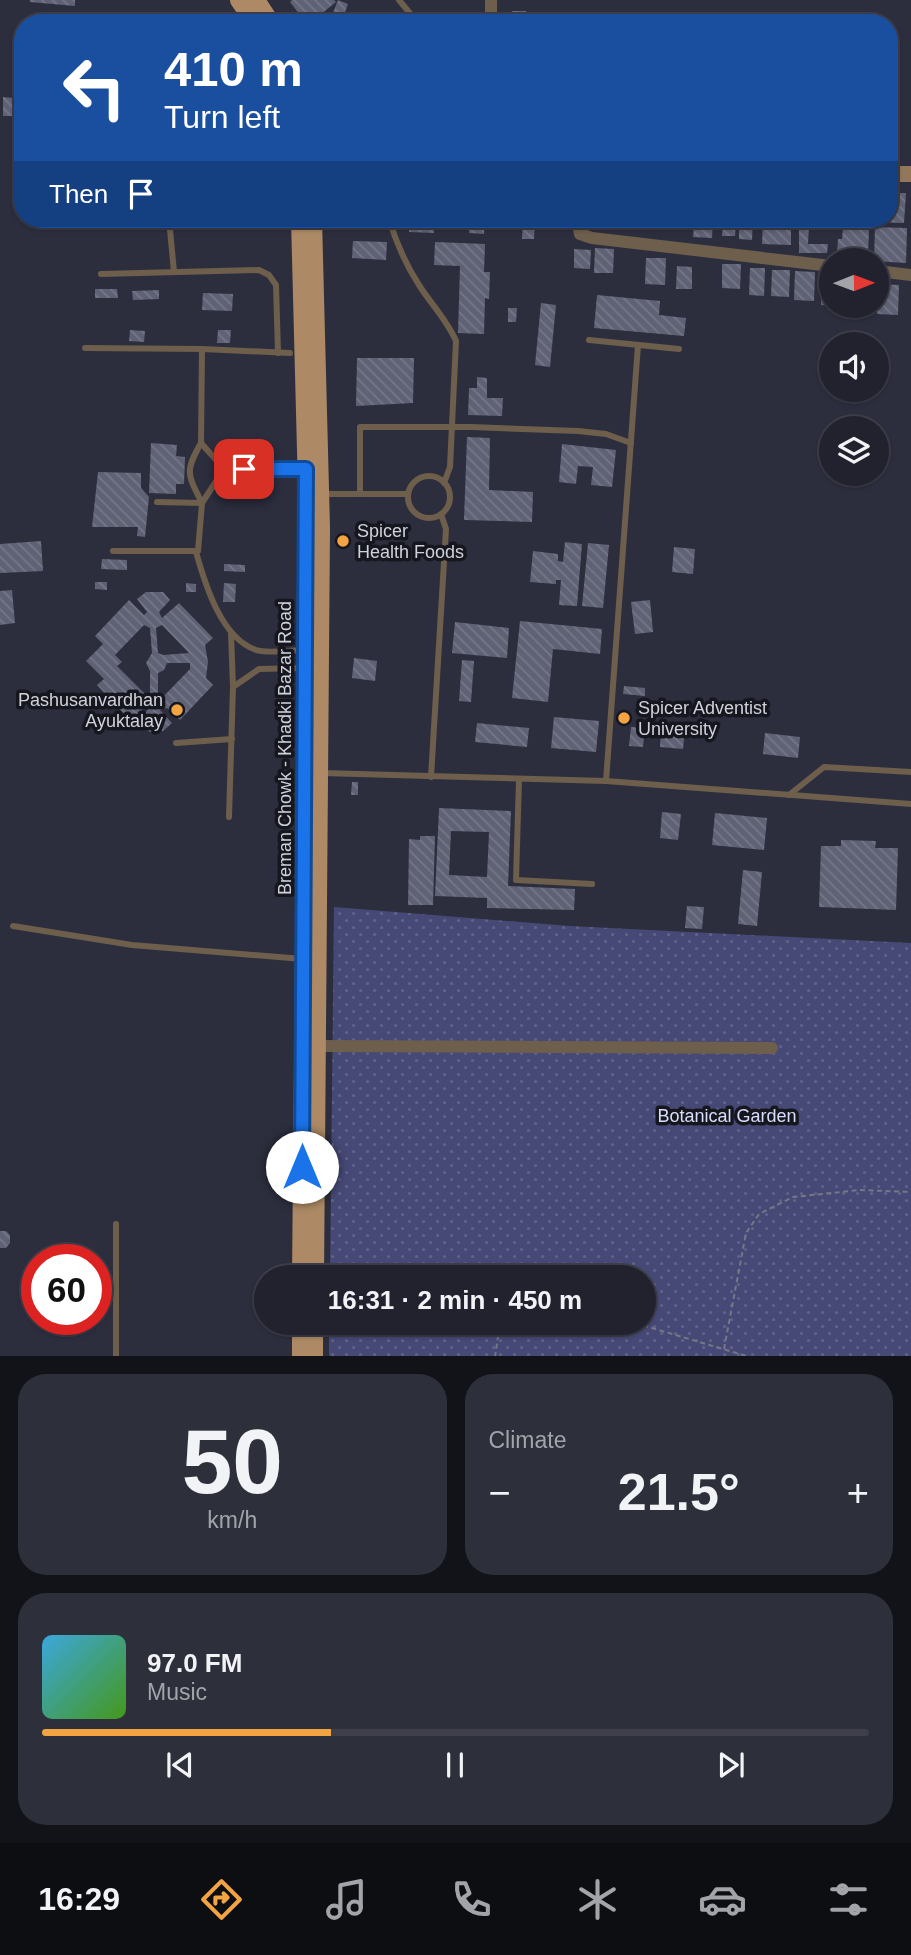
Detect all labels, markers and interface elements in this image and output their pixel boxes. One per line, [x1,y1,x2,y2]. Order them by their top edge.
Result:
icon: left [49,42,140,133]
text: 410 m [164,42,303,96]
text: Turn left [164,99,280,135]
icon: arrive [122,175,160,213]
text: Then [49,179,108,209]
north arrow [819,248,889,318]
map controls [819,248,889,486]
button: sound [819,332,889,402]
button: layers [819,416,889,486]
pin [214,439,274,499]
icon: arrive [225,450,263,488]
place label: Spicer Health Foods [357,521,464,562]
marker: Spicer Health Foods [335,533,351,549]
street label: Breman Chowk - Khadki Bazar Road [275,601,295,895]
place label: Pashusanvardhan Ayuktalay [18,690,163,731]
place label: Spicer Adventist University [638,698,767,739]
marker: Pashusanvardhan Ayuktalay [169,702,185,718]
marker: Spicer Adventist University [616,710,632,726]
park label: Botanical Garden [657,1106,797,1126]
position arrow [265,1130,339,1204]
speed limit sign: 60 [21,1244,112,1335]
text: 16:31 · 2 min · 450 m [328,1285,582,1315]
text: 50 [182,1411,283,1512]
text: Climate [489,1427,566,1453]
text: 21.5° [618,1463,740,1521]
text: − [489,1472,511,1514]
text: + [847,1472,869,1514]
text: km/h [207,1507,257,1533]
text: 97.0 FM [147,1648,242,1678]
text: Music [147,1679,207,1705]
icon: previous [161,1746,199,1784]
icon: pause [436,1746,474,1784]
icon: next [712,1746,750,1784]
icon: directions [197,1875,246,1924]
icon: music [322,1875,371,1924]
icon: phone [447,1875,496,1924]
icon: climate [573,1875,622,1924]
icon: car [698,1875,747,1924]
icon: filters [824,1875,873,1924]
text: 16:29 [38,1881,120,1917]

